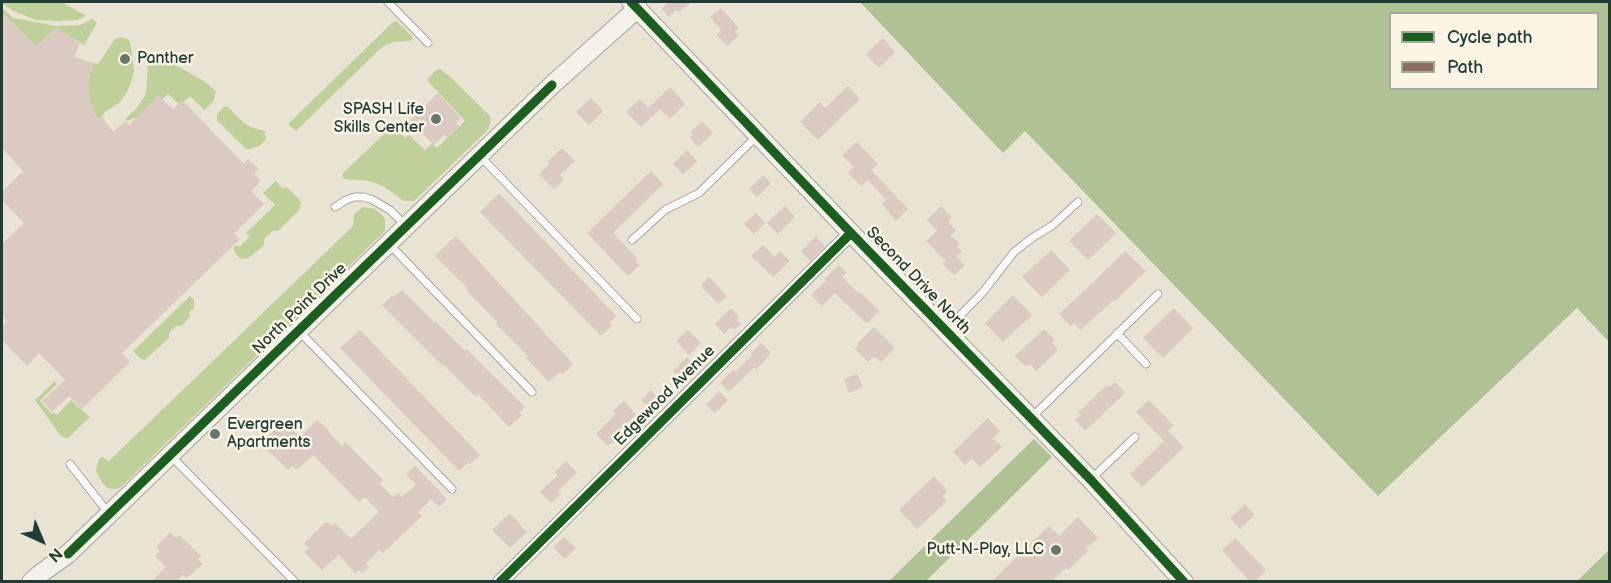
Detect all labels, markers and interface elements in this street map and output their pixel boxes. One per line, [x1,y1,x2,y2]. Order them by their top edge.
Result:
legend [1389,12,1599,90]
text: Cycle path [1447,27,1533,48]
place label: Panther [137,49,194,69]
marker: Panther [118,52,132,66]
text: Path [1447,57,1483,78]
place label: SPASH Life Skills Center [334,100,424,138]
marker: SPASH Life Skills Center [429,112,443,126]
street label: Second Drive North [862,223,974,339]
street label: North Point Drive [249,259,351,359]
street label: Edgewood Avenue [611,342,719,450]
place label: Evergreen Apartments [227,415,310,453]
marker: Evergreen Apartments [208,427,222,441]
north arrow [12,511,72,571]
place label: Putt-N-Play, LLC [926,540,1044,560]
text: N [44,543,66,565]
marker: Putt-N-Play, LLC [1049,543,1063,557]

